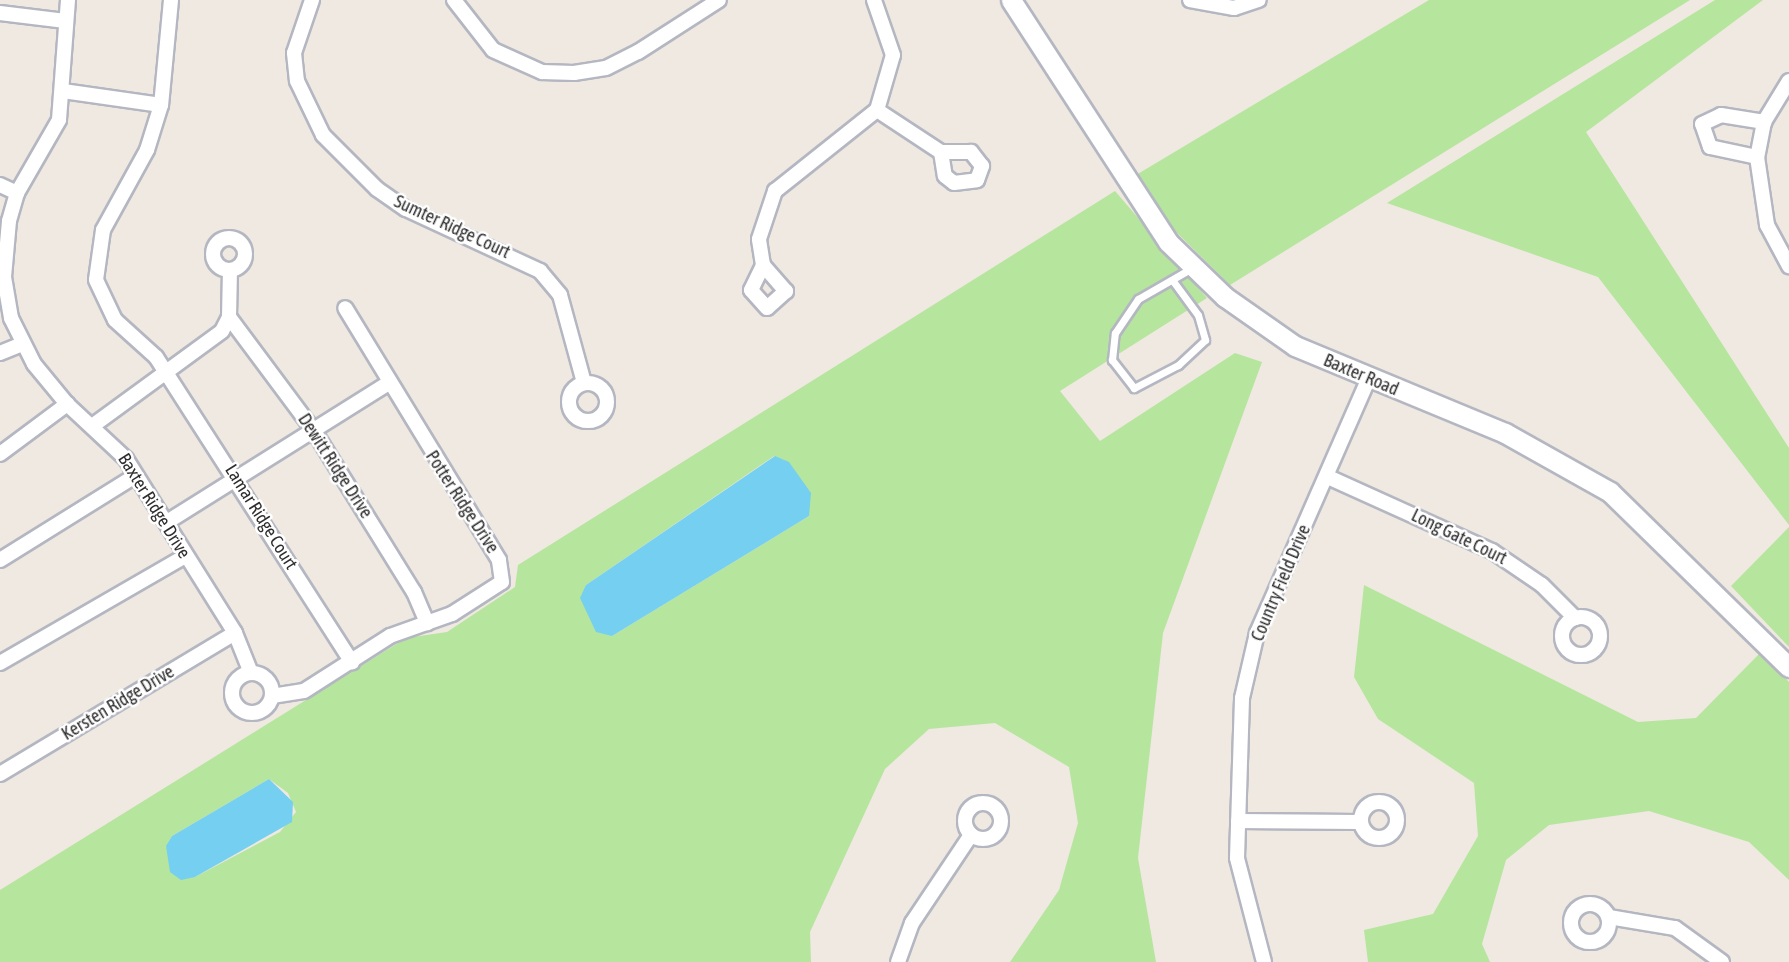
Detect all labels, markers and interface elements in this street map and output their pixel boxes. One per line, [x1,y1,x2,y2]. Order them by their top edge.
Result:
street label: Sumter Ridge Court [391,191,513,263]
street label: Baxter Road [1320,350,1402,400]
street label: Dewitt Ridge Drive [293,410,377,522]
street label: Potter Ridge Drive [421,447,503,557]
street label: Baxter Ridge Drive [113,449,195,563]
street label: Lamar Ridge Court [220,461,302,573]
street label: Long Gate Court [1408,505,1510,569]
street label: Country Field Drive [1247,522,1315,644]
street label: Kersten Ridge Drive [58,661,178,745]

